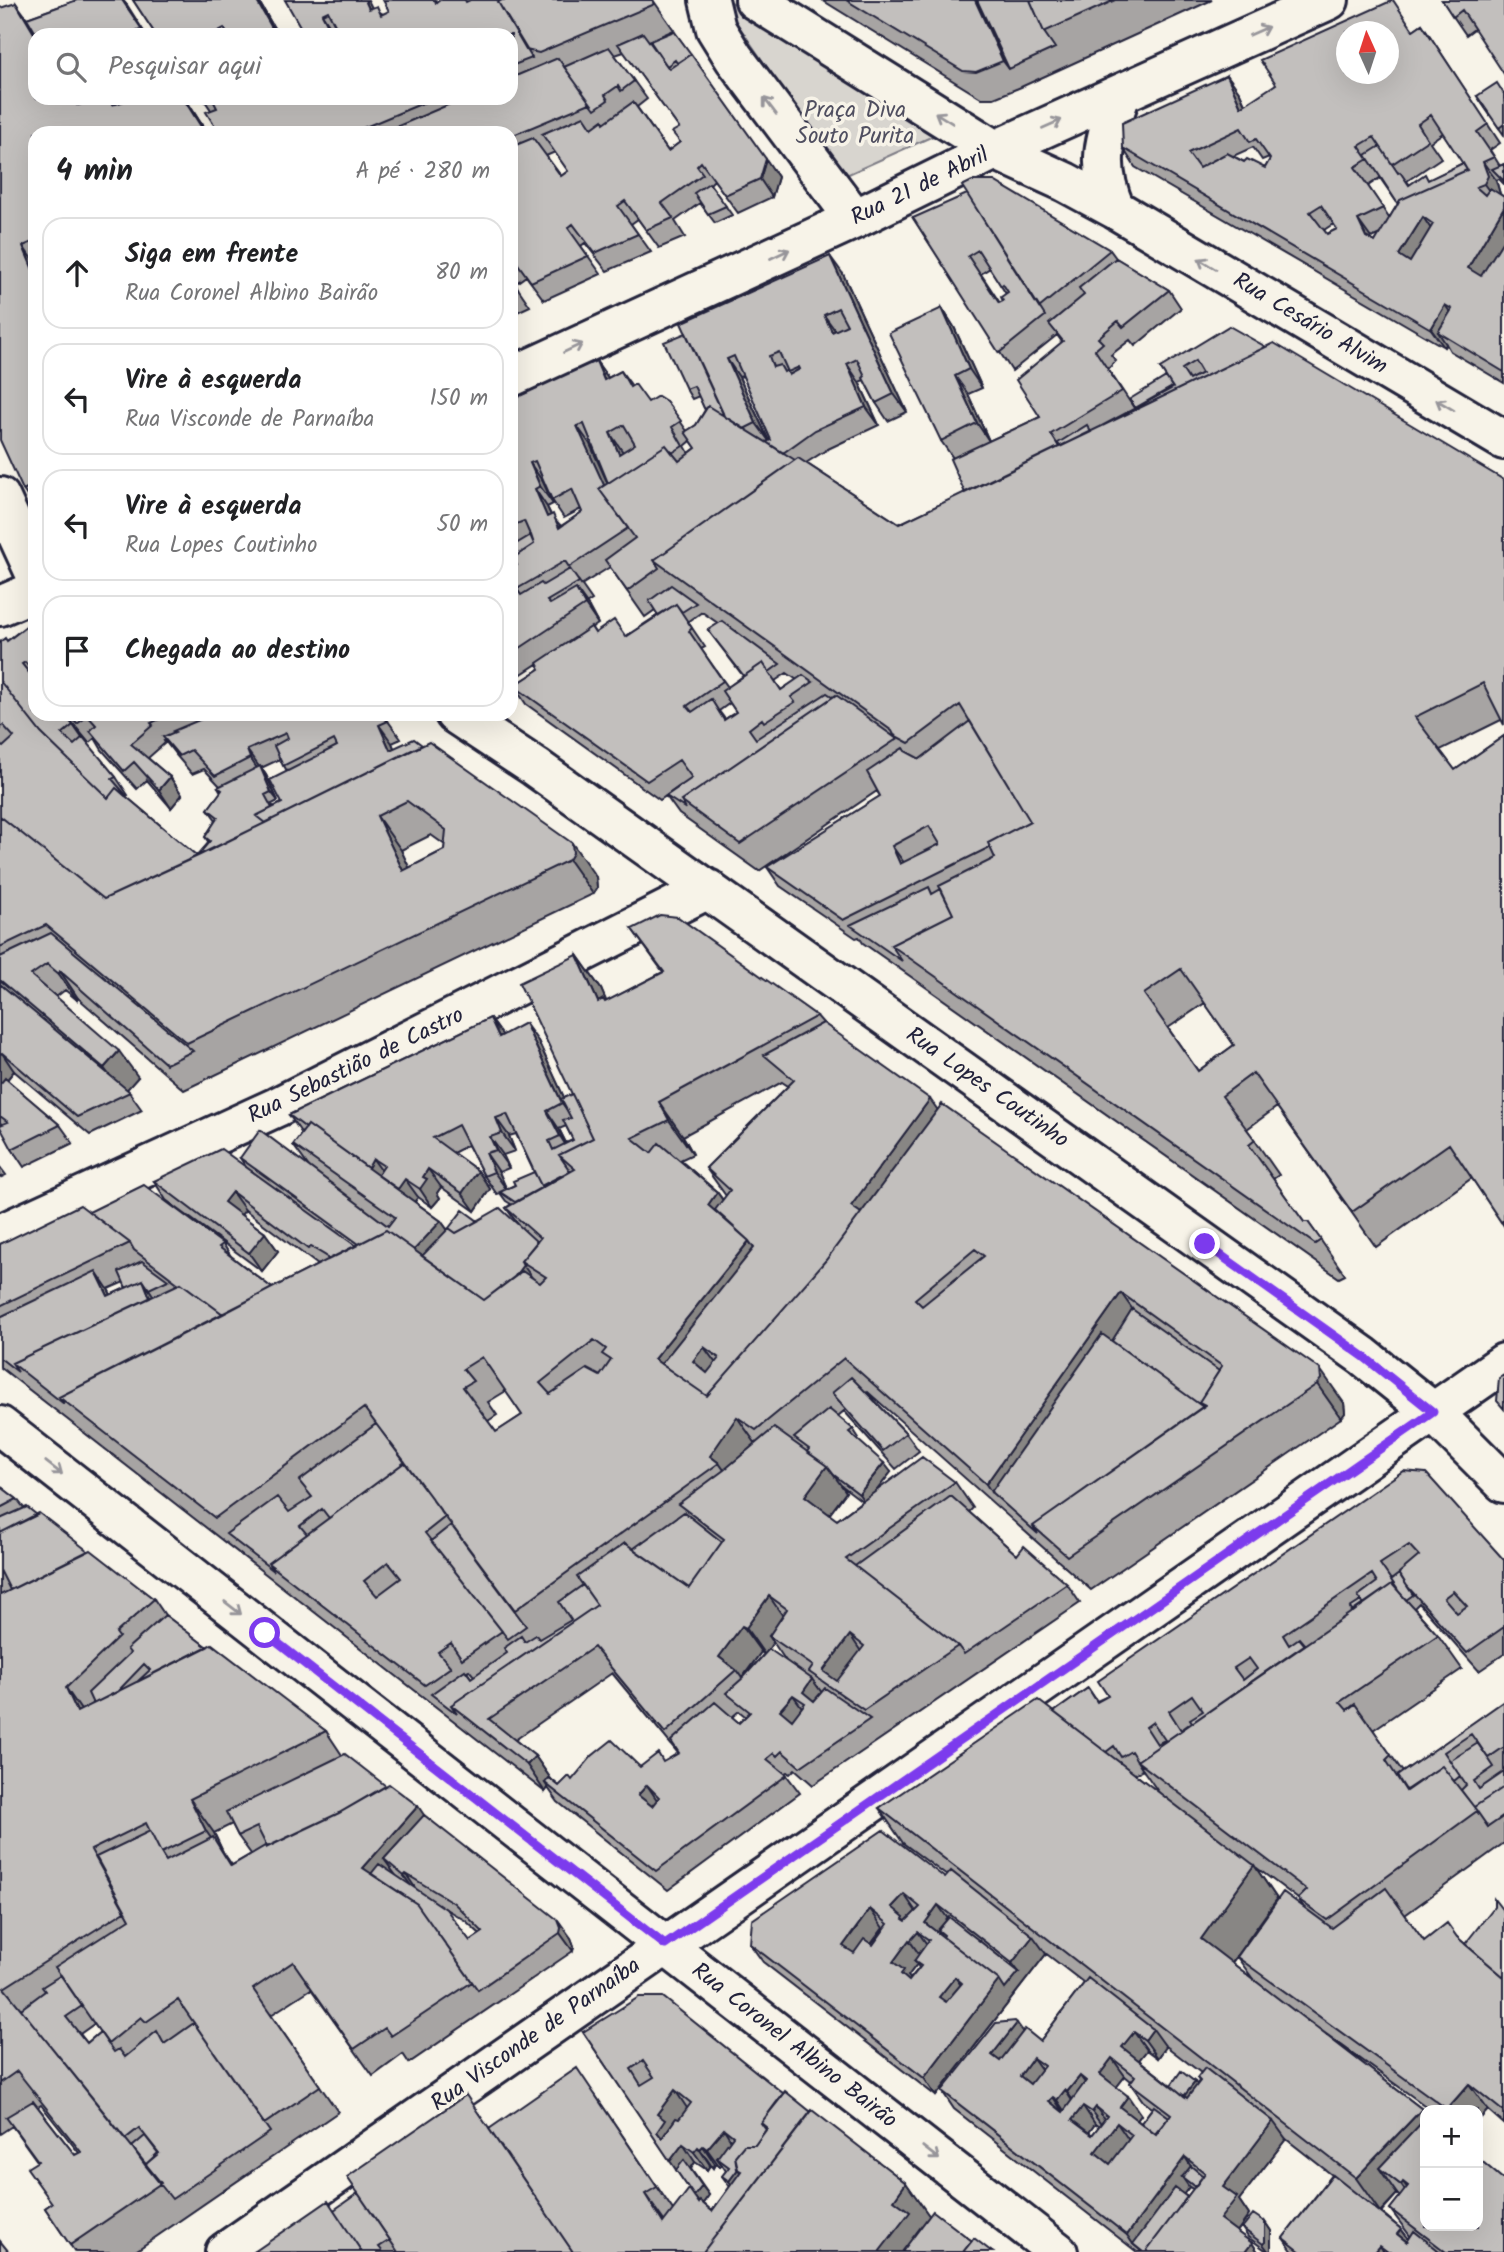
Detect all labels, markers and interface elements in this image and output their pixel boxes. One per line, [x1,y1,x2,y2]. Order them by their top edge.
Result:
north arrow [1336,21,1399,84]
one-way arrow [1249,24,1270,37]
search box [28,28,518,105]
text: Pesquisar aqui [108,46,261,88]
icon: search [52,48,90,86]
park label: Praça Diva Souto Purita [796,93,914,155]
one-way arrow [763,97,777,116]
one-way arrow [935,111,955,125]
one-way arrow [1041,117,1062,130]
street label: Rua 21 de Abril [845,138,996,236]
text: 4 min [56,148,133,196]
text: A pé · 280 m [356,154,490,190]
text: Siga em frente [125,234,298,276]
one-way arrow [769,247,790,260]
icon: ahead [58,254,96,292]
text: 80 m [435,255,488,291]
one-way arrow [1198,257,1218,271]
street label: Rua Cesário Alvim [1226,263,1394,385]
text: Rua Coronel Albino Bairão [125,276,378,312]
one-way arrow [562,341,583,354]
text: Vire à esquerda [125,360,302,402]
icon: left [58,380,96,418]
text: 150 m [429,381,488,417]
one-way arrow [1436,398,1456,412]
text: Rua Visconde de Parnaíba [125,402,374,438]
text: Vire à esquerda [125,486,302,528]
icon: left [58,506,96,544]
text: 50 m [437,507,488,543]
text: Rua Lopes Coutinho [125,528,318,564]
text: Chegada ao destino [125,630,350,672]
icon: arrive [58,632,96,670]
street label: Rua Sebastião de Castro [242,998,470,1134]
street label: Rua Lopes Coutinho [898,1018,1076,1158]
route end [1189,1228,1220,1259]
one-way arrow [44,1461,62,1476]
one-way arrow [223,1601,242,1616]
route start [249,1617,280,1648]
street label: Rua Visconde de Parnaíba [424,1949,648,2121]
street label: Rua Coronel Albino Bairão [683,1954,905,2138]
map controls [1420,2105,1483,2231]
button: + [1420,2105,1483,2168]
one-way arrow [921,2146,940,2161]
button: − [1420,2168,1483,2231]

